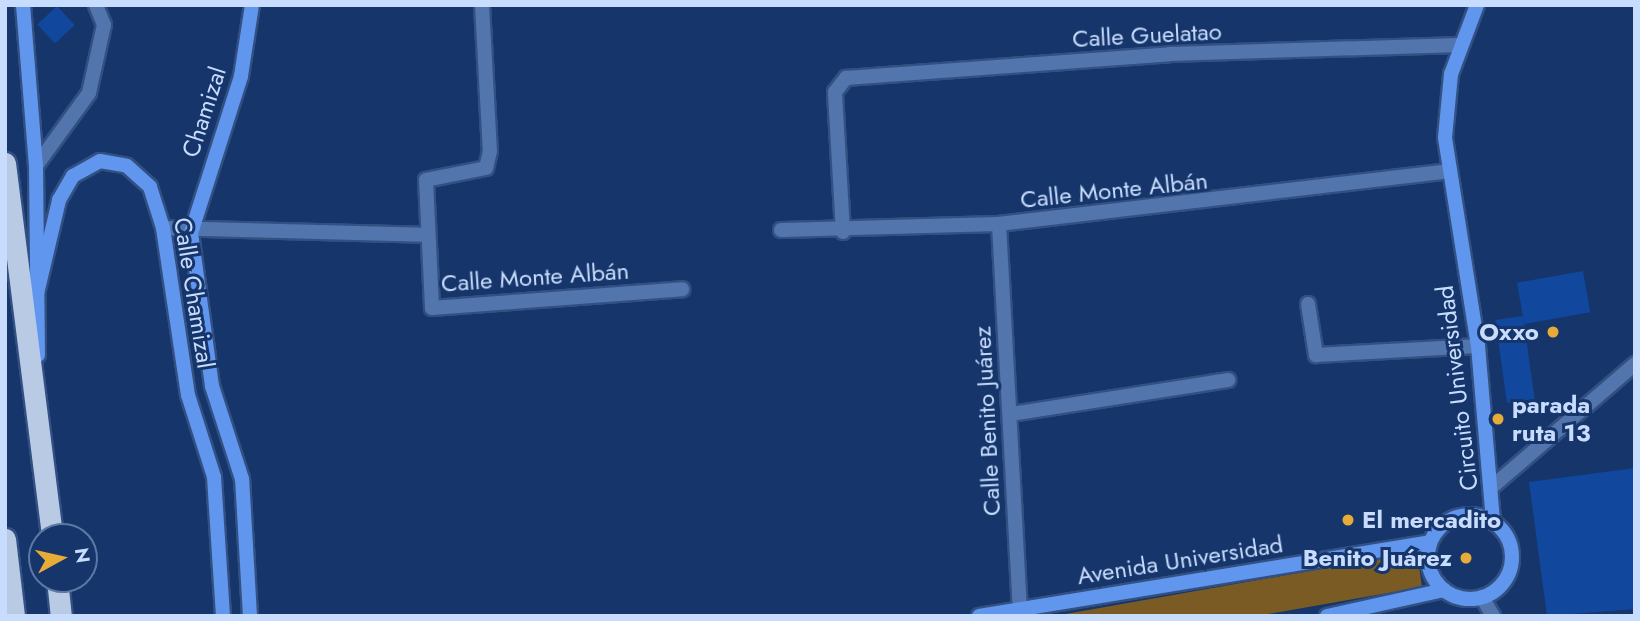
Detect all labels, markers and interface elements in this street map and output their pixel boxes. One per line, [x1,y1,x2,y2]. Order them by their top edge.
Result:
street label: Calle Guelatao [1072,17,1222,53]
street label: Chamizal [176,63,232,161]
street label: Calle Monte Albán [1019,166,1209,214]
street label: Calle Chamizal [168,216,220,370]
street label: Calle Monte Albán [440,256,630,298]
street label: Circuito Universidad [1430,284,1484,492]
place label: Oxxo [1479,318,1539,346]
marker: Oxxo [1545,324,1561,340]
street label: Calle Benito Juárez [968,325,1006,517]
place label: parada ruta 13 [1512,391,1591,447]
marker: parada ruta 13 [1490,411,1506,427]
place label: El mercadito [1362,506,1501,534]
marker: El mercadito [1340,512,1356,528]
north arrow [28,523,98,593]
street label: Avenida Universidad [1075,530,1285,590]
place label: Benito Juárez [1303,544,1452,572]
text: N [68,546,97,565]
marker: Benito Juárez [1458,550,1474,566]

